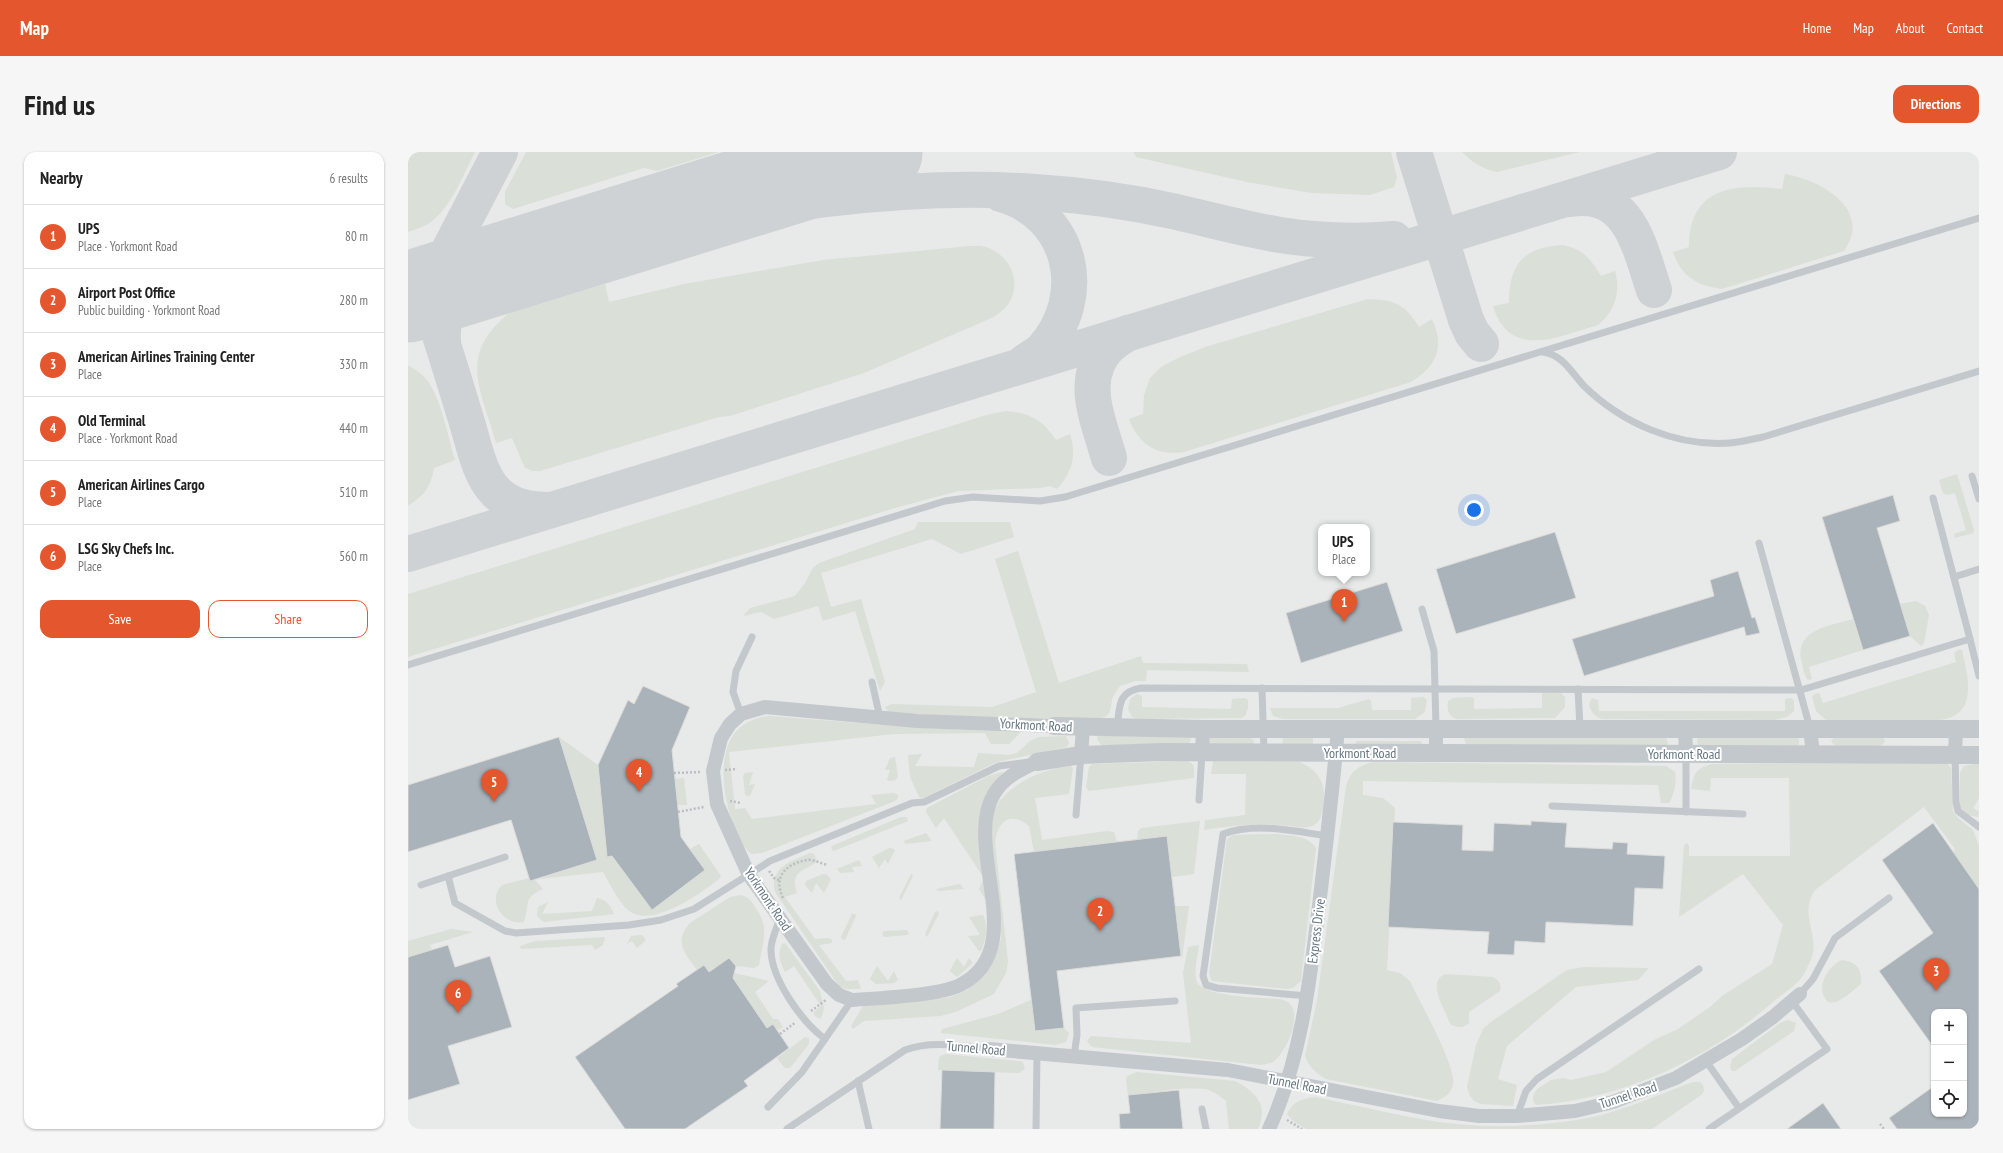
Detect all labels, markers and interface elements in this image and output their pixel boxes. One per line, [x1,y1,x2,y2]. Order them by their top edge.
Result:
text: Map [20,16,49,40]
text: Home [1803,19,1831,37]
text: Map [1853,19,1874,37]
text: About [1896,19,1925,37]
text: Contact [1947,19,1983,37]
button: Directions [1893,85,1979,123]
text: Find us [24,86,95,123]
text: Nearby [40,167,83,189]
text: 6 results [329,170,368,187]
text: UPS [78,219,99,238]
text: 1 [50,228,56,245]
text: 80 m [345,228,368,245]
text: Place · Yorkmont Road [78,238,177,255]
text: Airport Post Office [78,283,175,302]
text: 2 [50,292,56,309]
text: 280 m [339,292,368,309]
text: Public building · Yorkmont Road [78,302,220,319]
text: American Airlines Training Center [78,347,255,366]
text: 3 [50,356,56,373]
text: 330 m [339,356,368,373]
text: Place [78,366,102,383]
text: Old Terminal [78,411,146,430]
text: 4 [50,420,56,437]
text: 440 m [339,420,368,437]
text: Place · Yorkmont Road [78,430,177,447]
text: American Airlines Cargo [78,475,205,494]
text: 5 [50,484,56,501]
text: 510 m [339,484,368,501]
text: Place [78,494,102,511]
your location [1464,500,1484,520]
popup [1318,524,1370,576]
text: UPS [1332,532,1354,551]
text: LSG Sky Chefs Inc. [78,539,174,558]
text: 6 [50,548,56,565]
text: 560 m [339,548,368,565]
text: Place [1332,551,1356,568]
text: Place [78,558,102,575]
pin: 1 [1331,589,1357,622]
button: Save [40,600,200,638]
button: Share [208,600,368,638]
street label: Yorkmont Road [999,714,1073,736]
street label: Yorkmont Road [1324,744,1396,762]
street label: Yorkmont Road [1648,745,1720,763]
pin: 4 [626,759,652,792]
pin: 5 [481,769,507,802]
street label: Yorkmont Road [740,864,796,934]
street label: Express Drive [1303,897,1329,965]
pin: 2 [1087,898,1113,931]
pin: 3 [1923,958,1949,991]
pin: 6 [445,980,471,1013]
map controls [1931,1009,1967,1117]
button: + [1931,1009,1967,1045]
street label: Tunnel Road [946,1036,1006,1060]
button: − [1931,1045,1967,1081]
street label: Tunnel Road [1266,1070,1328,1098]
street label: Tunnel Road [1597,1077,1659,1113]
button: locate [1931,1081,1967,1117]

